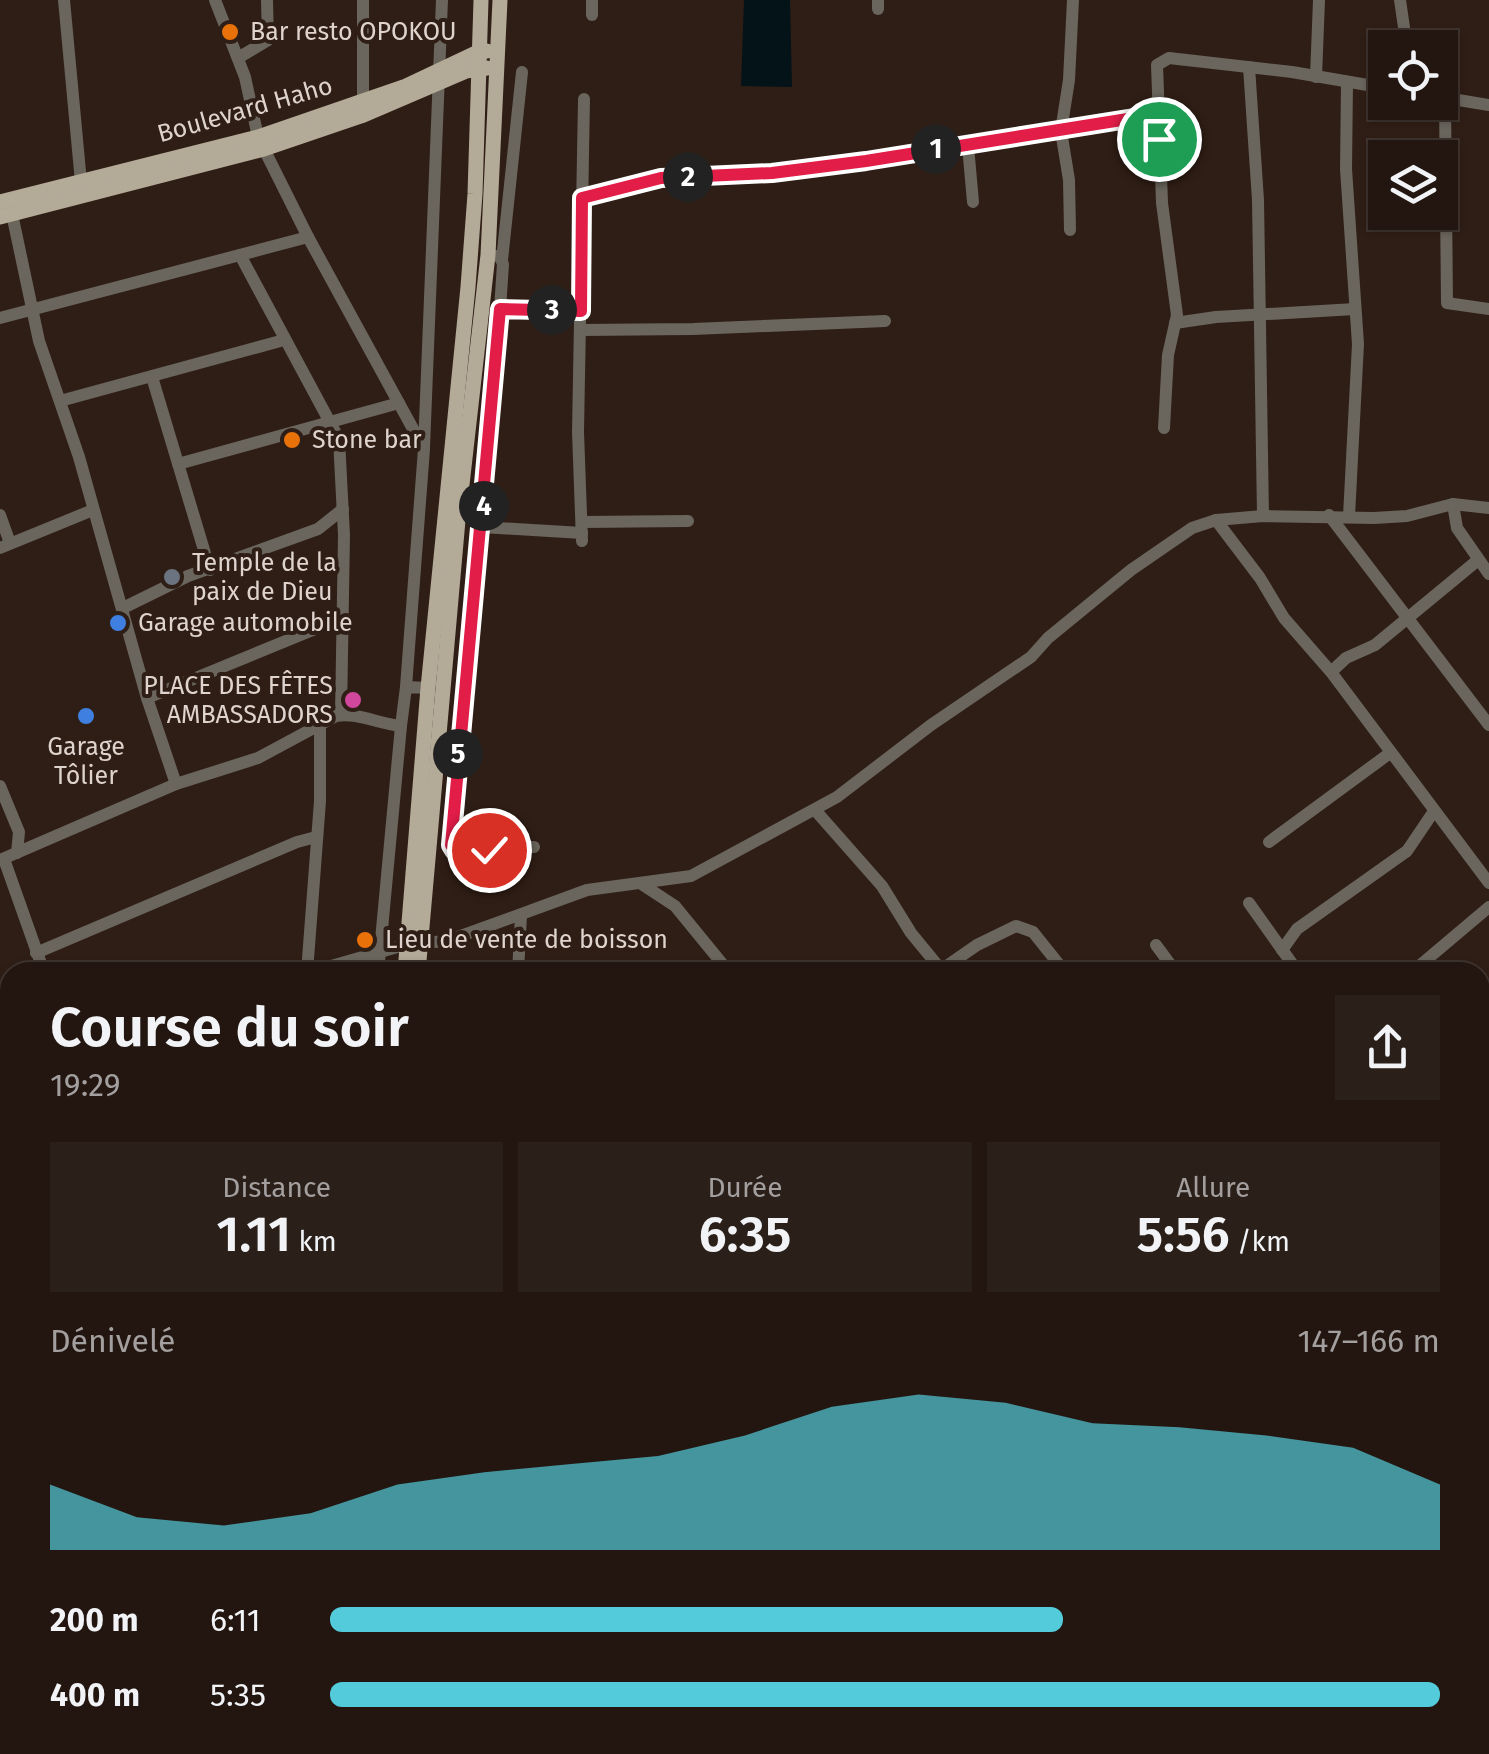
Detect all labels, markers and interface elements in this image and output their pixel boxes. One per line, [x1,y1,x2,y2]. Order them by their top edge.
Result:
place label: Bar resto OPOKOU [250,17,457,47]
marker: Bar resto OPOKOU [219,21,241,43]
map controls [1368,30,1458,230]
button: locate [1368,30,1458,120]
street label: Boulevard Haho [154,71,336,149]
pin [1117,97,1202,182]
icon: arrive [1132,112,1187,167]
pin: 1 [911,124,961,174]
text: 1 [930,132,943,165]
button: layers [1368,140,1458,230]
pin: 2 [663,152,713,202]
text: 2 [681,160,695,193]
pin: 3 [527,285,577,335]
text: 3 [545,293,559,326]
place label: Stone bar [312,425,422,455]
marker: Stone bar [281,429,303,451]
pin: 4 [459,481,509,531]
text: 4 [476,489,492,522]
place label: Temple de la paix de Dieu [192,548,337,607]
marker: Temple de la paix de Dieu [161,566,183,588]
place label: Garage automobile [138,608,353,638]
marker: Garage automobile [107,612,129,634]
place label: PLACE DES FÊTES AMBASSADORS [143,670,333,730]
marker: PLACE DES FÊTES AMBASSADORS [342,689,364,711]
marker: Garage Tôlier [75,705,97,727]
pin: 5 [433,729,483,779]
place label: Garage Tôlier [47,732,125,791]
text: 5 [450,737,466,770]
pin [447,808,532,893]
icon: check [462,823,517,878]
place label: Lieu de vente de boisson [385,925,668,955]
marker: Lieu de vente de boisson [354,929,376,951]
text: Course du soir [50,995,409,1061]
button: share [1335,995,1440,1100]
text: 19:29 [50,1066,121,1104]
text: Distance [222,1171,331,1204]
text: Durée [708,1171,782,1204]
text: Allure [1176,1171,1250,1204]
text: 1.11 [217,1204,291,1264]
text: 6:35 [699,1204,791,1264]
text: 5:56 [1137,1204,1230,1264]
text: km [291,1225,337,1258]
text: /km [1230,1225,1290,1258]
text: Dénivelé [50,1322,176,1360]
text: 147–166 m [1297,1322,1440,1360]
text: 200 m [50,1601,139,1639]
text: 6:11 [210,1601,261,1639]
text: 400 m [50,1676,140,1714]
text: 5:35 [210,1676,266,1714]

